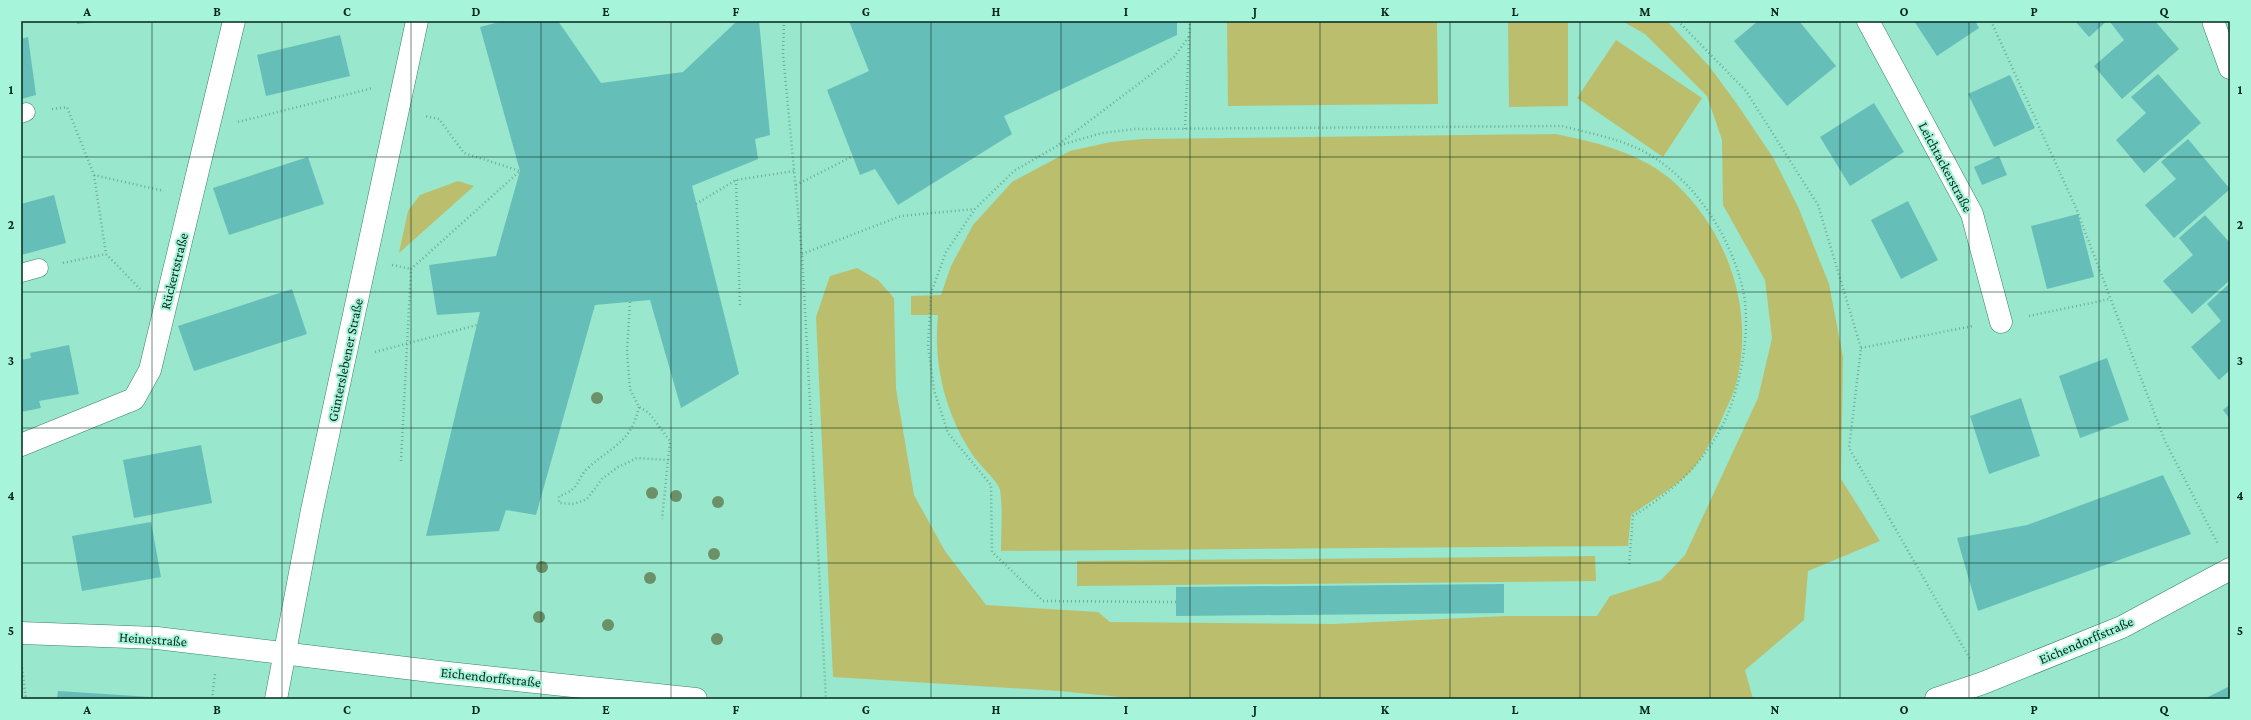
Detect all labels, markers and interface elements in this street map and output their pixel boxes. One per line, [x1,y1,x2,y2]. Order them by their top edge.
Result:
text: A [82,4,91,19]
text: B [213,4,221,19]
text: C [343,4,351,19]
text: D [472,4,481,19]
text: E [602,4,610,19]
text: F [733,4,740,19]
text: G [862,4,870,19]
text: H [992,4,1001,19]
text: I [1124,4,1128,19]
text: J [1251,4,1257,19]
text: K [1381,4,1390,19]
text: L [1512,4,1519,19]
text: M [1639,4,1651,19]
text: N [1771,4,1780,19]
text: O [1900,4,1909,19]
text: P [2030,4,2038,19]
text: Q [2160,4,2170,19]
text: 1 [9,82,14,97]
text: 1 [2238,82,2243,97]
street label: Leichtackerstraße [1916,119,1976,215]
text: 2 [8,217,15,232]
text: 2 [2237,217,2244,232]
street label: Rückertstraße [157,231,191,311]
street label: Günterslebener Straße [324,297,366,423]
text: 3 [8,353,14,368]
text: 3 [2237,353,2243,368]
text: 4 [7,488,15,503]
text: 4 [2236,488,2244,503]
street label: Eichendorffstraße [2036,613,2136,667]
text: 5 [8,623,14,638]
text: 5 [2237,623,2243,638]
street label: Heinestraße [119,629,187,649]
street label: Eichendorffstraße [440,664,542,690]
text: A [82,702,91,717]
text: B [213,702,221,717]
text: C [343,702,351,717]
text: D [472,702,481,717]
text: E [602,702,610,717]
text: F [733,702,740,717]
text: G [862,702,870,717]
text: H [992,702,1001,717]
text: I [1124,702,1128,717]
text: J [1251,702,1257,717]
text: K [1381,702,1390,717]
text: L [1512,702,1519,717]
text: M [1639,702,1651,717]
text: N [1771,702,1780,717]
text: O [1900,702,1909,717]
text: P [2030,702,2038,717]
text: Q [2160,702,2170,717]

